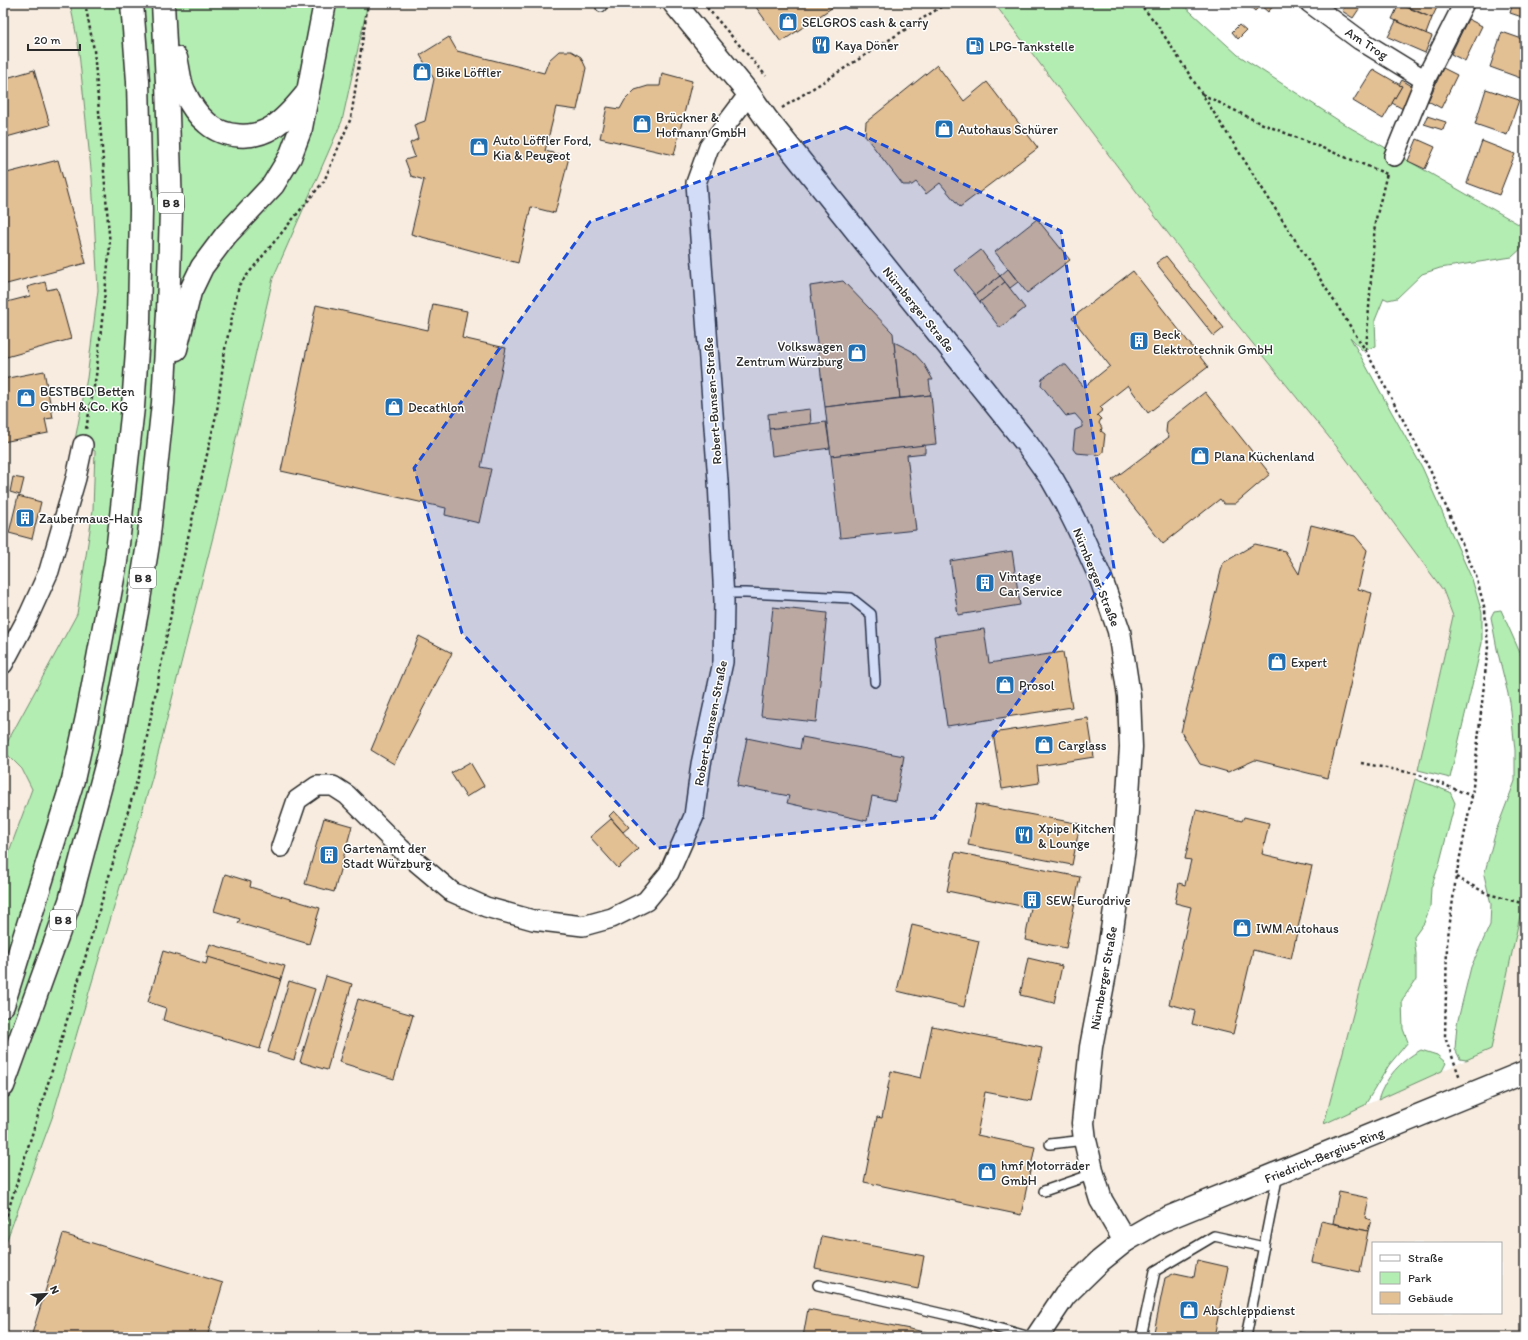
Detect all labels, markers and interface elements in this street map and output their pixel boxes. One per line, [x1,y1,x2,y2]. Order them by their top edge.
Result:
shop icon: SELGROS cash & carry [777,11,799,33]
place label: SELGROS cash & carry [802,15,928,30]
street label: Am Trog [1343,24,1391,63]
scale bar [28,26,80,52]
text: 20 m [34,33,61,47]
restaurant icon: Kaya Döner [810,34,832,56]
fuel station icon: LPG-Tankstelle [964,35,986,57]
place label: Kaya Döner [835,38,899,53]
place label: LPG-Tankstelle [989,39,1074,54]
shop icon: Bike Löffler [411,61,433,83]
place label: Bike Löffler [436,65,502,80]
place label: Brückner & Hofmann GmbH [656,110,746,140]
shop icon: Brückner & Hofmann GmbH [631,113,653,135]
shop icon: Autohaus Schürer [933,118,955,140]
place label: Autohaus Schürer [958,122,1059,137]
place label: Auto Löffler Ford, Kia & Peugeot [493,133,592,163]
shop icon: Auto Löffler Ford, Kia & Peugeot [468,136,490,158]
road number: B 8 [158,193,184,213]
street label: Nürnberger Straße [880,264,958,355]
place label: Beck Elektrotechnik GmbH [1153,327,1273,357]
building icon: Beck Elektrotechnik GmbH [1128,330,1150,352]
street label: Robert-Bunsen-Straße [701,337,724,465]
place label: Volkswagen Zentrum Würzburg [736,339,844,369]
shop icon: Volkswagen Zentrum Würzburg [846,342,868,364]
place label: BESTBED Betten GmbH & Co. KG [40,384,135,414]
shop icon: BESTBED Betten GmbH & Co. KG [15,387,37,409]
shop icon: Decathlon [383,396,405,418]
place label: Decathlon [408,400,464,415]
shop icon: Plana Küchenland [1189,445,1211,467]
place label: Plana Küchenland [1214,449,1315,464]
building icon: Zaubermaus-Haus [14,507,36,529]
place label: Zaubermaus-Haus [39,511,143,526]
street label: Nürnberger Straße [1070,526,1123,629]
road number: B 8 [130,568,156,588]
place label: Vintage Car Service [999,569,1062,599]
building icon: Vintage Car Service [974,572,996,594]
shop icon: Expert [1266,651,1288,673]
place label: Expert [1291,655,1327,670]
street label: Robert-Bunsen-Straße [691,659,730,787]
shop icon: Prosol [994,674,1016,696]
place label: Prosol [1019,678,1055,693]
shop icon: Carglass [1033,734,1055,756]
place label: Carglass [1058,738,1107,753]
place label: Xpipe Kitchen & Lounge [1038,821,1115,851]
restaurant icon: Xpipe Kitchen & Lounge [1013,824,1035,846]
place label: Gartenamt der Stadt Würzburg [343,841,432,871]
building icon: Gartenamt der Stadt Würzburg [318,844,340,866]
building icon: SEW-Eurodrive [1021,889,1043,911]
place label: SEW-Eurodrive [1046,893,1131,908]
road number: B 8 [50,910,76,930]
shop icon: IWM Autohaus [1231,917,1253,939]
place label: IWM Autohaus [1256,921,1339,936]
street label: Nürnberger Straße [1087,925,1120,1031]
street label: Friedrich-Bergius-Ring [1262,1124,1387,1186]
place label: hmf Motorräder GmbH [1001,1158,1090,1188]
shop icon: hmf Motorräder GmbH [976,1161,998,1183]
legend [1372,1242,1502,1314]
text: Straße [1408,1251,1443,1265]
text: Park [1408,1271,1432,1285]
north arrow [26,1274,66,1314]
text: N [47,1284,62,1296]
text: Gebäude [1408,1291,1453,1305]
shop icon: Abschleppdienst [1178,1299,1200,1321]
place label: Abschleppdienst [1203,1303,1295,1318]

